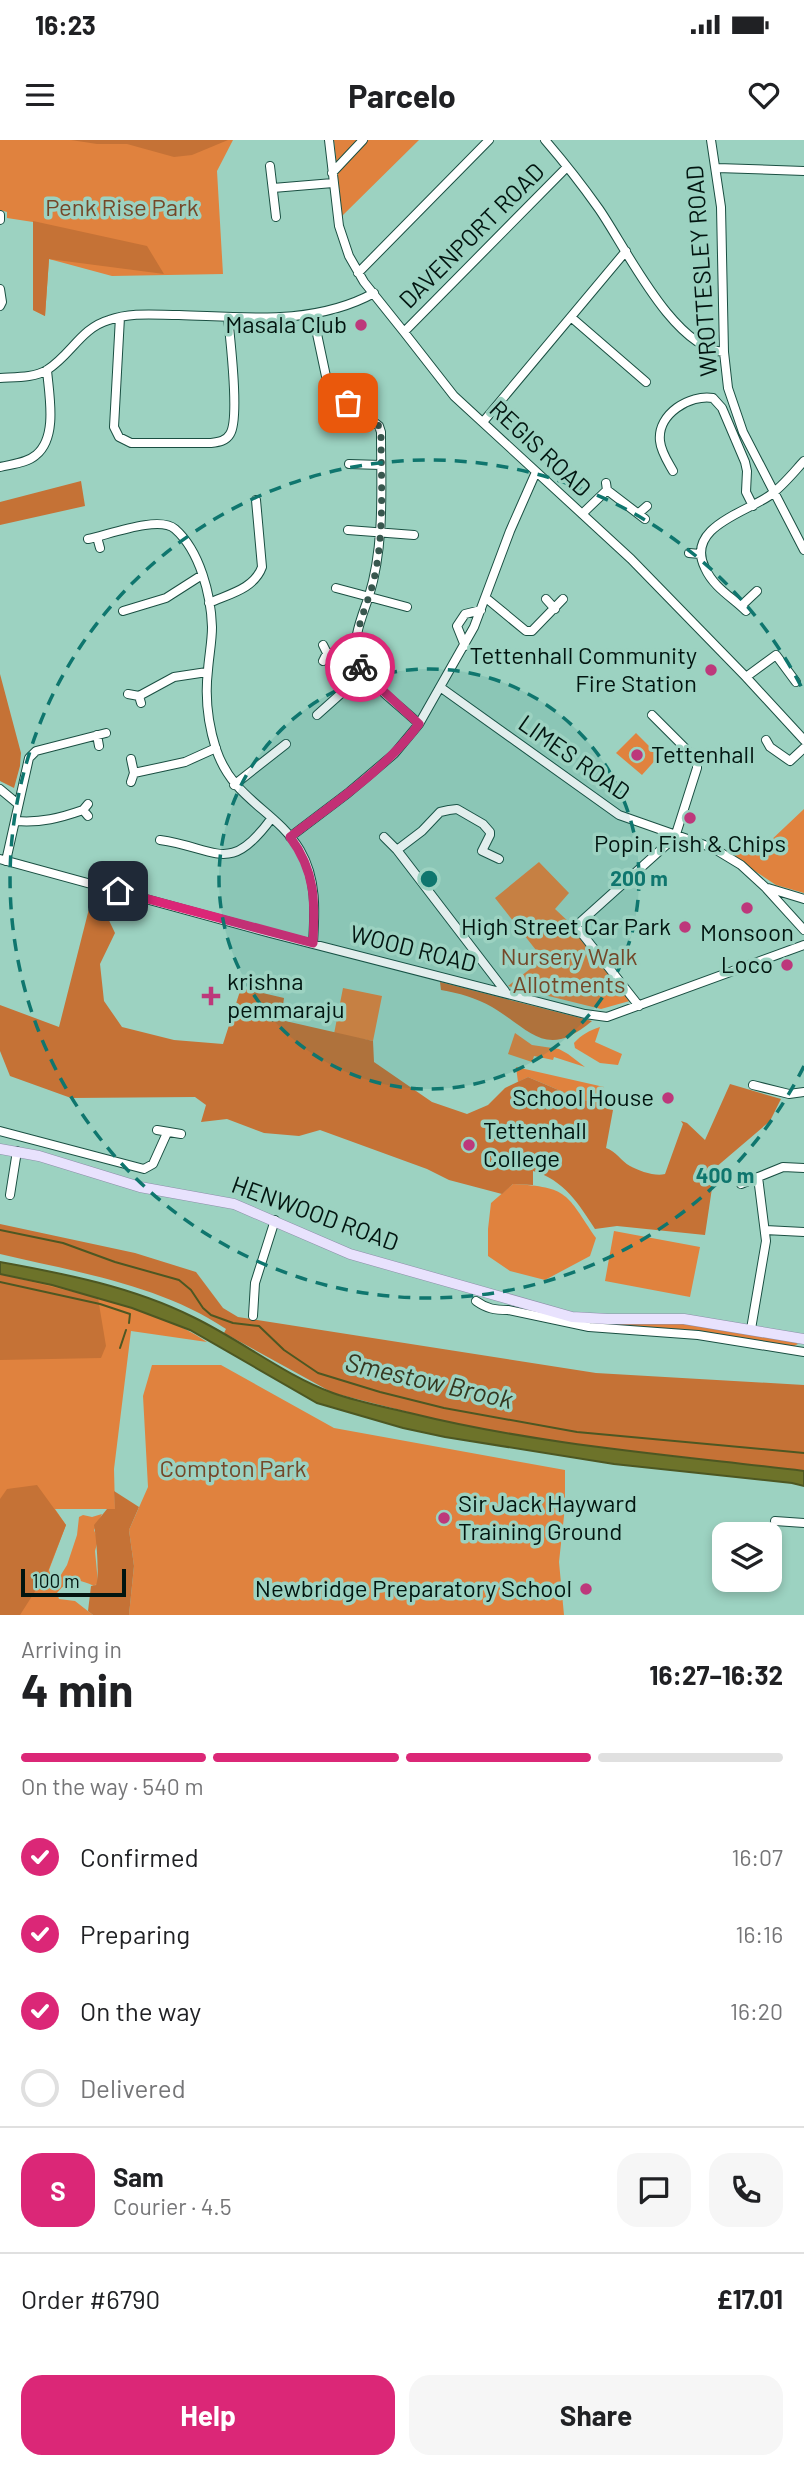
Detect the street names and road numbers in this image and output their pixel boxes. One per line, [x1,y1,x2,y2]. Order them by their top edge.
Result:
street label: DAVENPORT ROAD [392,156,549,313]
street label: WROTTESLEY ROAD [679,164,722,378]
street label: REGIS ROAD [484,394,598,502]
street label: LIMES ROAD [514,708,636,806]
street label: WOOD ROAD [347,918,479,977]
street label: HENWOOD ROAD [228,1169,403,1256]

